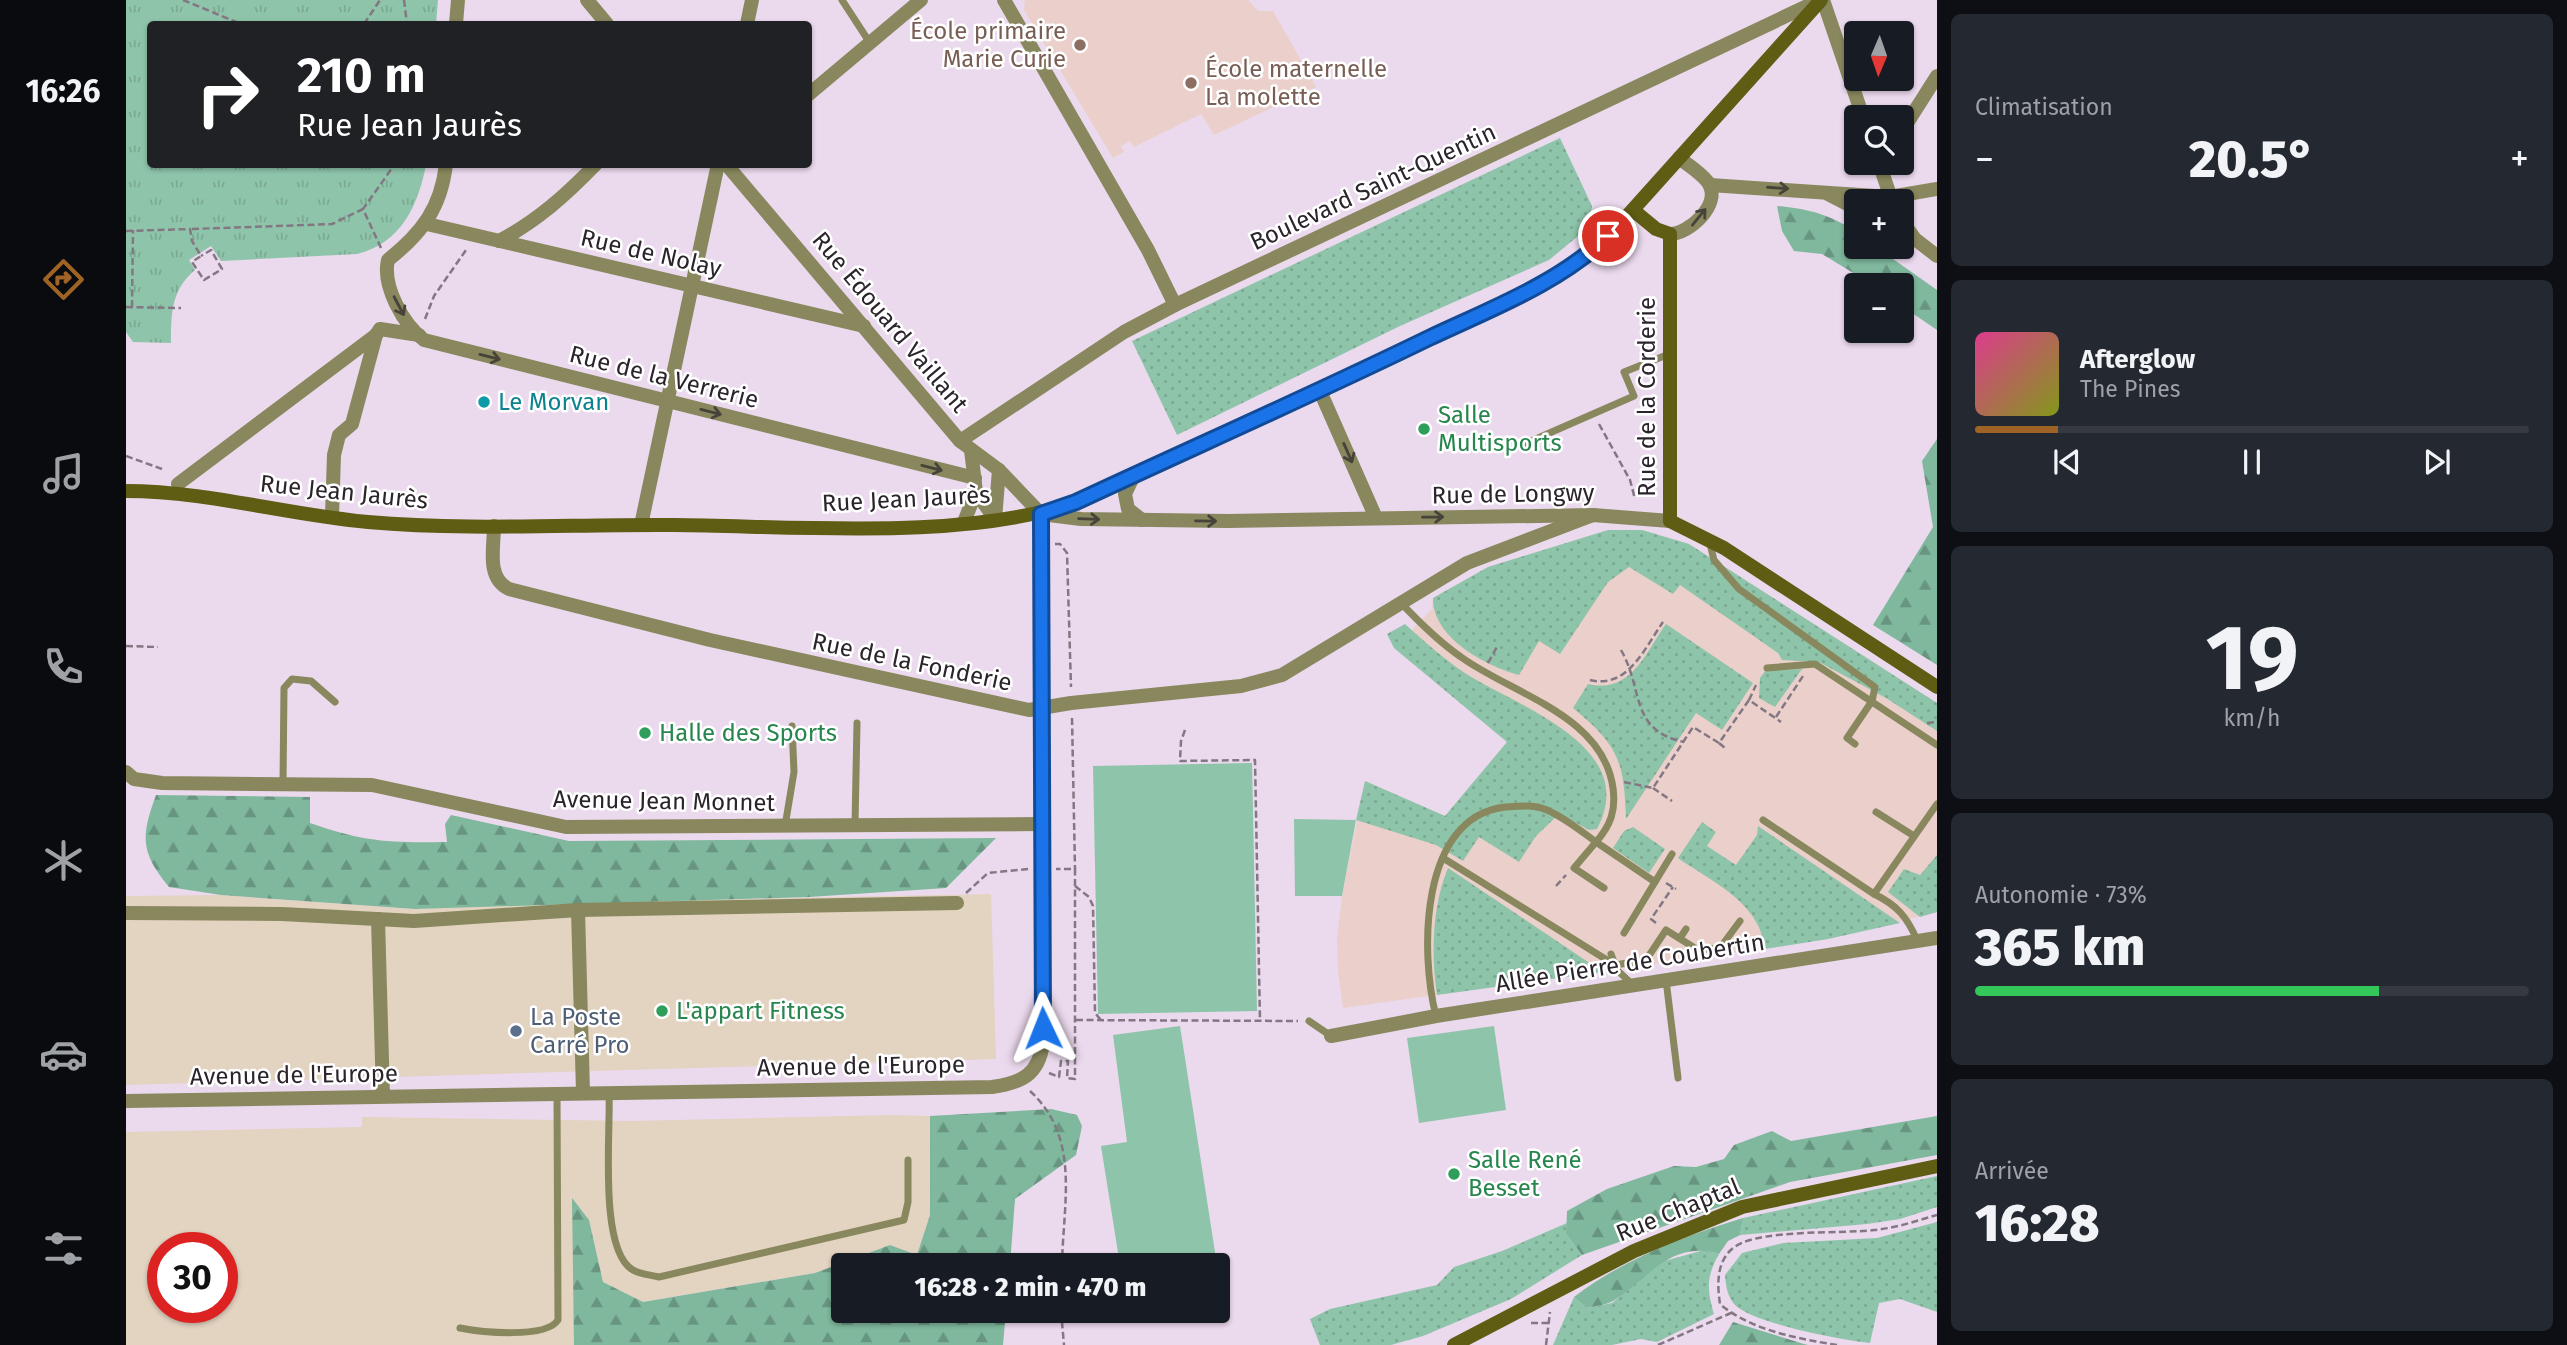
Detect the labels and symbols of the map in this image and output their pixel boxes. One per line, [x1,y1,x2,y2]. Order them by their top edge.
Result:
place label: École primaire Marie Curie [910,16,1066,73]
north arrow [1844,21,1914,91]
marker: École primaire Marie Curie [1072,37,1088,53]
place label: École maternelle La molette [1205,54,1387,111]
marker: École maternelle La molette [1183,75,1199,91]
street label: Boulevard Saint-Quentin [1246,118,1500,256]
one-way arrow [1766,182,1789,195]
pin [1578,206,1638,266]
one-way arrow [1692,209,1707,227]
street label: Rue de Nolay [578,223,724,283]
street label: Rue Édouard Vaillant [806,225,975,418]
one-way arrow [393,295,406,316]
street label: Rue de la Corderie [1633,297,1661,497]
street label: Rue de la Verrerie [567,340,761,414]
one-way arrow [478,351,501,364]
place label: Le Morvan [498,388,609,416]
marker: Le Morvan [476,394,492,410]
place label: Salle Multisports [1438,401,1562,457]
one-way arrow [699,406,722,419]
marker: Salle Multisports [1416,421,1432,437]
one-way arrow [1342,442,1355,463]
one-way arrow [920,462,943,475]
street label: Rue Jean Jaurès [259,469,429,515]
street label: Rue de Longwy [1431,479,1595,509]
street label: Rue Jean Jaurès [821,481,991,517]
one-way arrow [1422,511,1445,524]
one-way arrow [1078,513,1101,526]
one-way arrow [1194,514,1217,528]
street label: Rue de la Fonderie [810,627,1014,697]
place label: Halle des Sports [659,719,837,747]
marker: Halle des Sports [637,725,653,741]
street label: Avenue Jean Monnet [553,785,776,817]
street label: Allée Pierre de Coubertin [1493,928,1767,998]
position arrow [1006,991,1080,1065]
place label: L'appart Fitness [676,997,845,1025]
place label: La Poste Carré Pro [530,1003,630,1059]
marker: L'appart Fitness [654,1003,670,1019]
marker: La Poste Carré Pro [508,1023,524,1039]
street label: Avenue de l'Europe [757,1050,965,1082]
street label: Avenue de l'Europe [190,1059,398,1091]
place label: Salle René Besset [1468,1146,1582,1202]
marker: Salle René Besset [1446,1166,1462,1182]
street label: Rue Chaptal [1612,1173,1744,1247]
speed limit sign: 30 [147,1232,238,1323]

